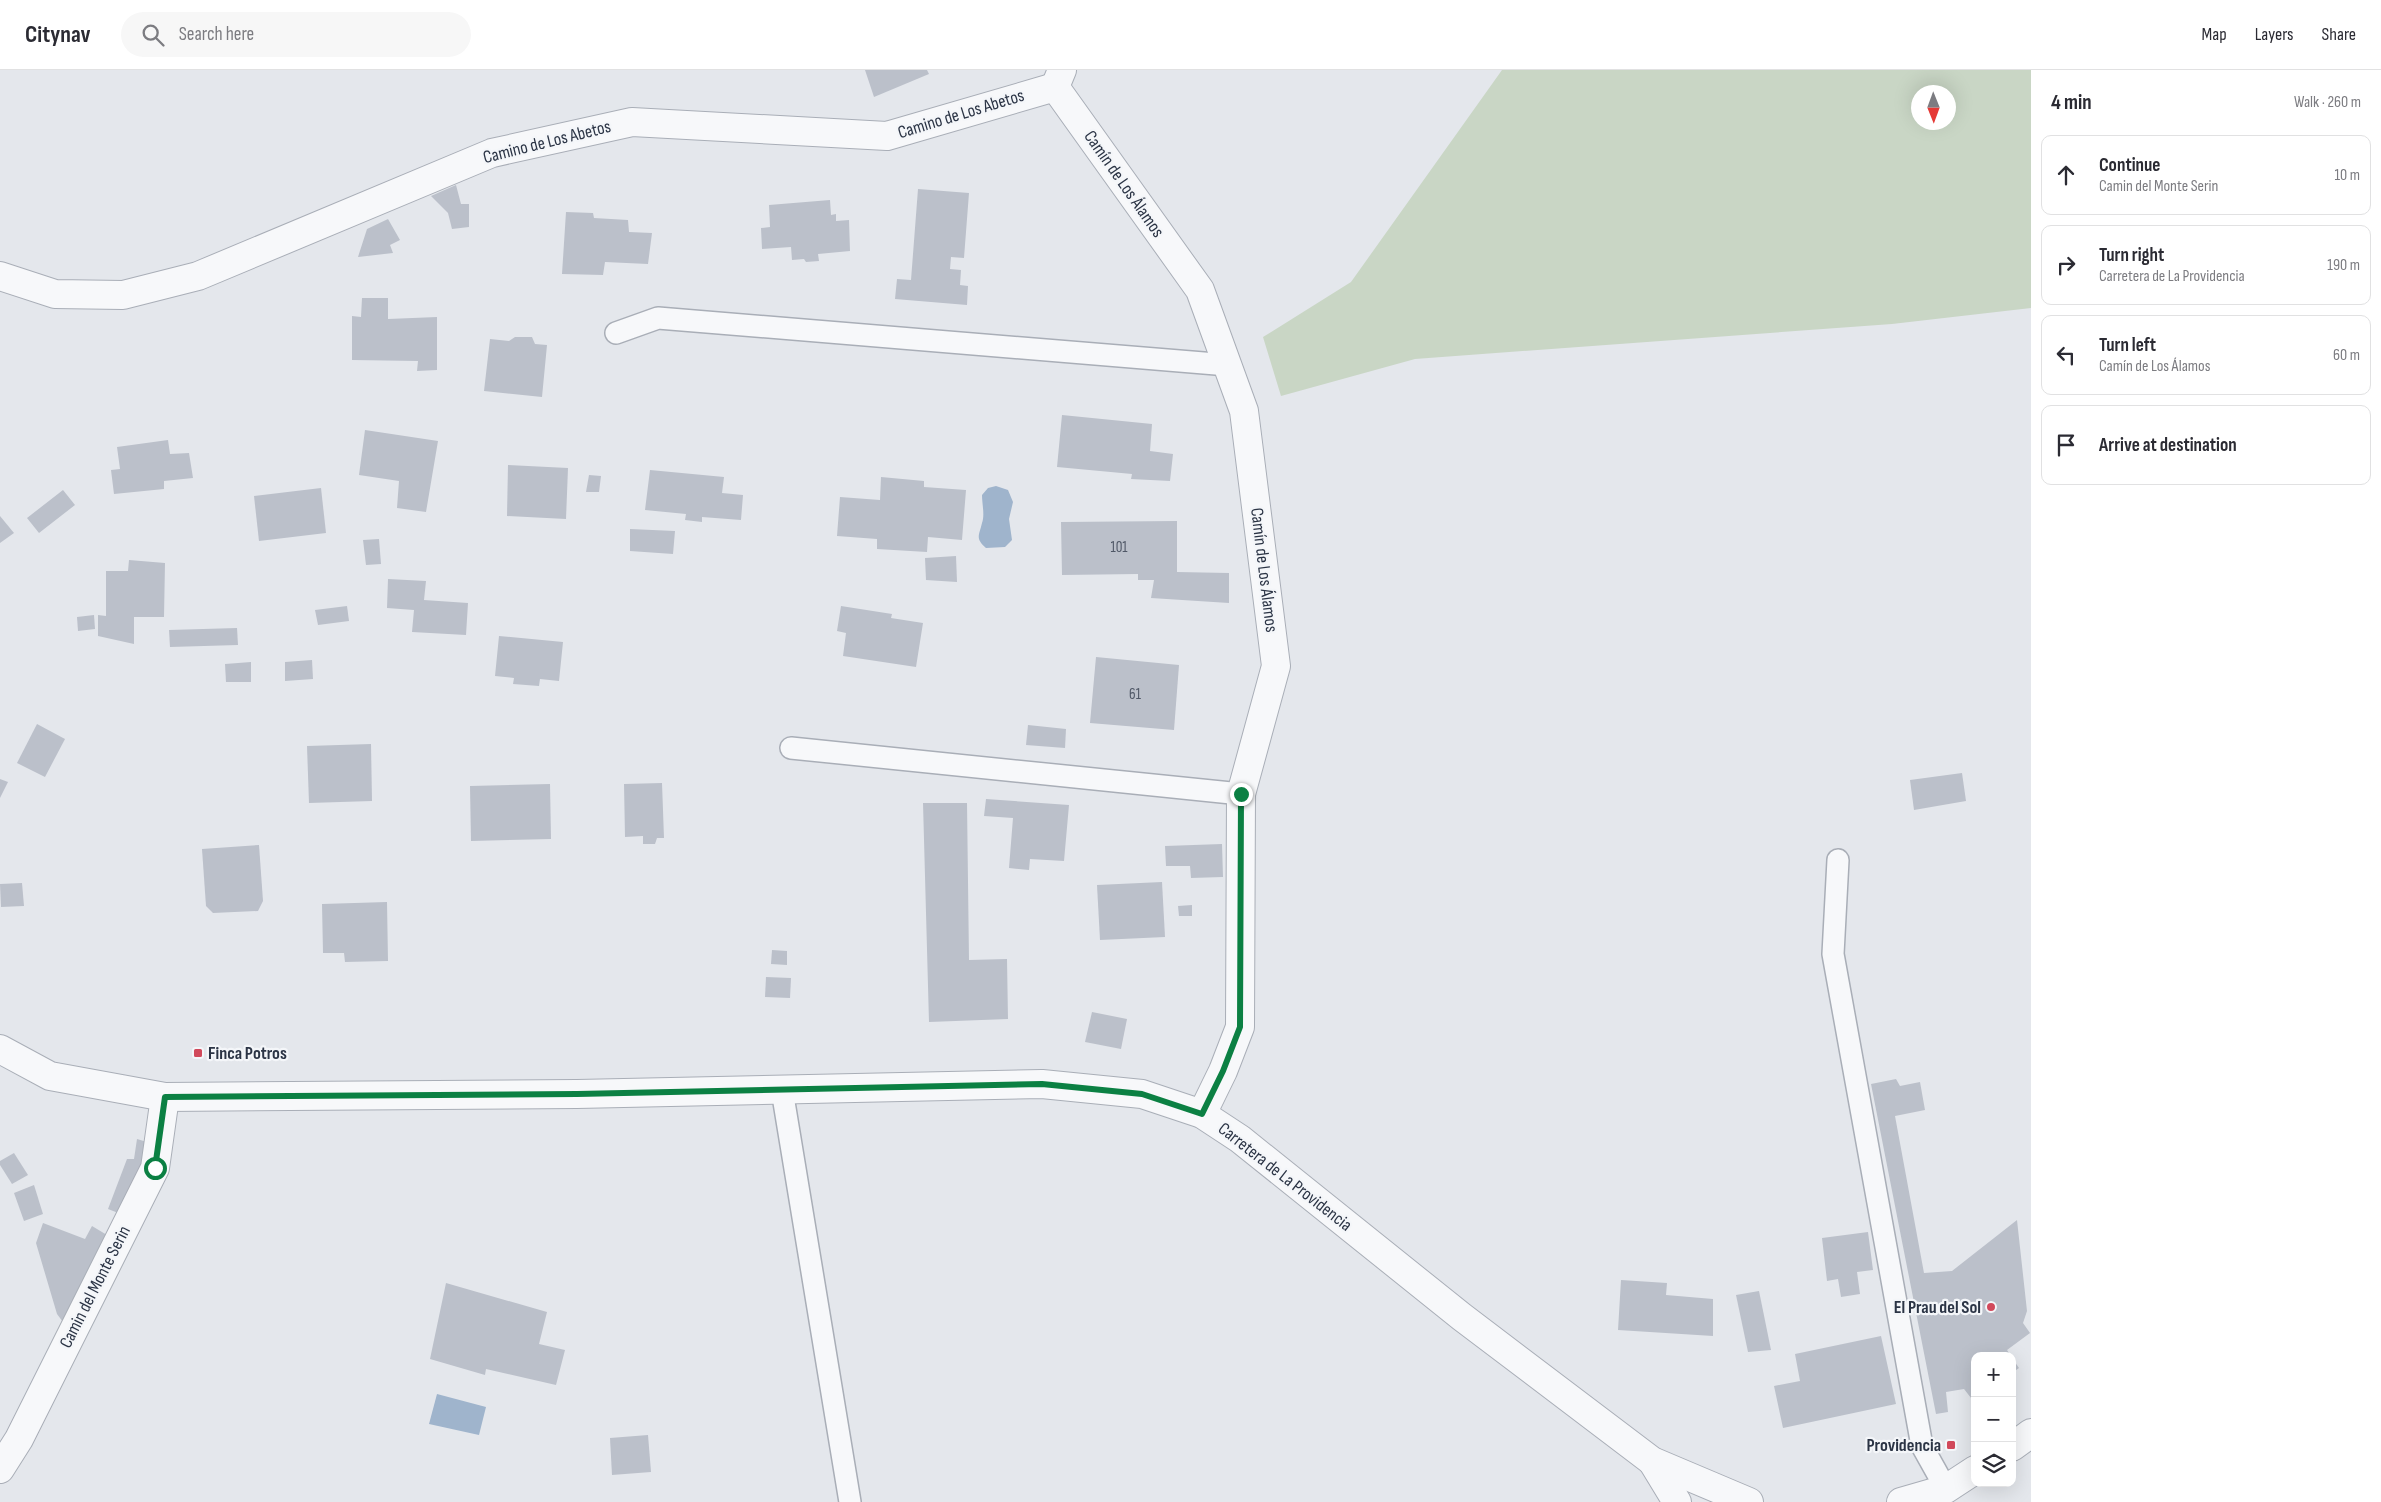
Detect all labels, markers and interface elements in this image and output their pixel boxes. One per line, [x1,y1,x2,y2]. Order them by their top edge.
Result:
search box [121,12,471,57]
text: Citynav [25,20,91,49]
icon: search [139,21,167,49]
text: Search here [179,23,254,46]
text: Map [2202,24,2227,45]
text: Layers [2255,24,2294,45]
text: Share [2322,24,2356,45]
street label: Camino de Los Abetos [895,85,1027,143]
north arrow [1911,85,1956,130]
text: 4 min [2051,90,2092,115]
text: Walk · 260 m [2294,93,2361,112]
street label: Camino de Los Abetos [481,116,613,168]
street label: Camín de Los Álamos [1079,127,1169,241]
text: Continue [2099,154,2160,177]
icon: ahead [2052,161,2080,189]
text: 10 m [2334,166,2360,185]
text: Camin del Monte Serin [2099,177,2218,196]
text: Turn right [2099,244,2164,267]
icon: right [2052,251,2080,279]
text: 190 m [2327,256,2360,275]
text: Carretera de La Providencia [2099,267,2245,286]
text: Turn left [2099,334,2156,357]
icon: left [2052,341,2080,369]
text: 60 m [2333,346,2360,365]
text: Camín de Los Álamos [2099,357,2210,376]
icon: arrive [2052,431,2080,459]
text: Arrive at destination [2099,434,2237,457]
street label: Camín de Los Álamos [1246,506,1282,634]
house number: 101 [1110,538,1128,557]
house number: 61 [1129,685,1142,704]
route end [1230,783,1253,806]
place label: Finca Potros [208,1043,287,1064]
marker: Finca Potros [192,1047,204,1059]
street label: Carretera de La Providencia [1214,1118,1356,1236]
route start [144,1157,167,1180]
street label: Camin del Monte Serin [55,1222,135,1352]
place label: El Prau del Sol [1894,1297,1981,1318]
marker: El Prau del Sol [1985,1301,1997,1313]
map controls [1971,1352,2016,1487]
button: + [1971,1352,2016,1397]
button: − [1971,1397,2016,1442]
place label: Providencia [1867,1435,1941,1456]
marker: Providencia [1945,1439,1957,1451]
button: layers [1971,1442,2016,1487]

